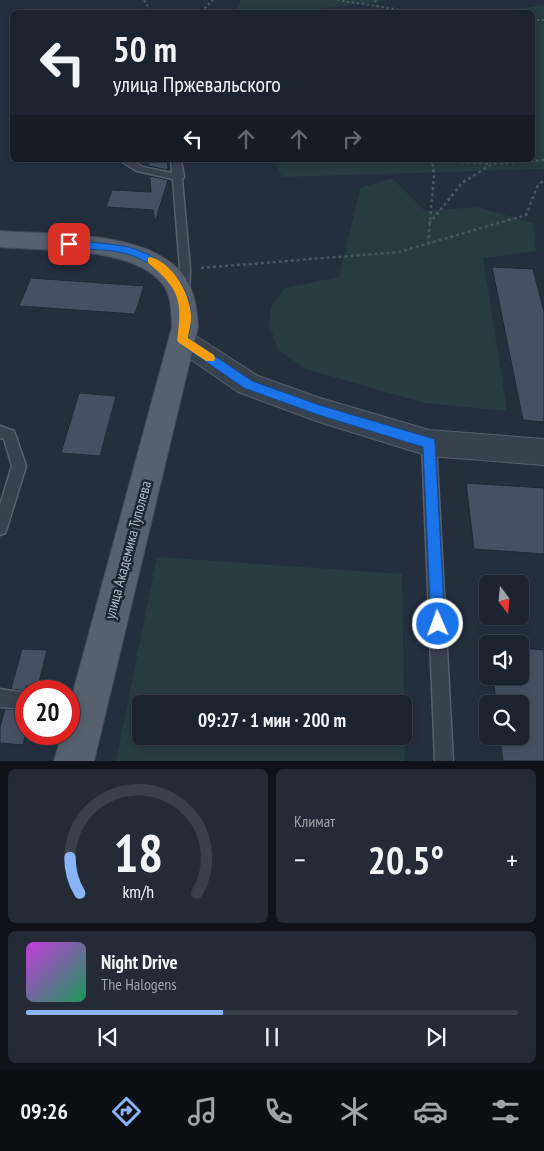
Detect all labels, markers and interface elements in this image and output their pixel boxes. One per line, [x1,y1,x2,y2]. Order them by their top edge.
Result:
text: 50 m [113,26,177,72]
icon: left [30,30,95,95]
text: улица Пржевальского [113,70,281,98]
icon: left [179,125,207,153]
icon: ahead [232,125,260,153]
icon: ahead [285,125,313,153]
icon: right [338,125,366,153]
pin [48,223,90,265]
icon: arrive [55,230,83,258]
street label: улица Академика Туполева [100,479,155,621]
north arrow [479,575,529,625]
map controls [479,575,529,745]
position arrow [411,597,463,649]
button: sound [479,635,529,685]
speed limit sign: 20 [15,680,80,745]
button: search [479,695,529,745]
text: 09:27 · 1 мин · 200 m [198,708,346,732]
text: Климат [294,811,335,831]
text: 18 [113,819,163,886]
text: 20.5° [368,835,444,884]
text: − [294,841,306,878]
text: + [506,841,518,878]
text: km/h [122,880,154,903]
text: Night Drive [101,950,178,974]
text: The Halogens [101,974,177,994]
icon: previous [94,1023,122,1051]
icon: pause [258,1023,286,1051]
icon: next [422,1023,450,1051]
icon: directions [109,1094,144,1129]
icon: music [185,1094,220,1129]
icon: phone [261,1094,296,1129]
icon: climate [337,1094,372,1129]
icon: car [413,1094,448,1129]
icon: filters [488,1094,523,1129]
text: 09:26 [20,1097,68,1125]

